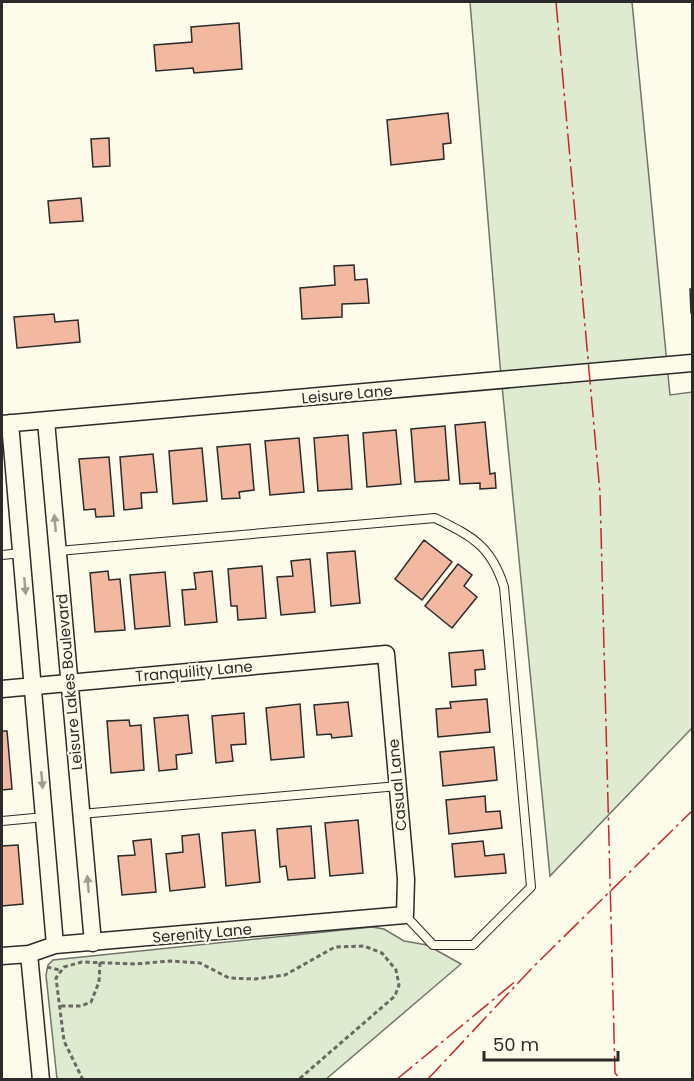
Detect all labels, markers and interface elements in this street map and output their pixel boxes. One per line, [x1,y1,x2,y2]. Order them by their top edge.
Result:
street label: Leisure Lane [301,380,393,408]
one-way arrow [50,513,60,532]
one-way arrow [20,577,30,596]
street label: Leisure Lakes Boulevard [51,593,87,771]
street label: Tranquility Lane [134,655,254,687]
street label: Casual Lane [383,738,411,832]
one-way arrow [37,771,47,790]
one-way arrow [83,875,93,894]
street label: Serenity Lane [151,918,253,948]
scale bar [484,1024,618,1062]
text: 50 m [493,1032,539,1057]

